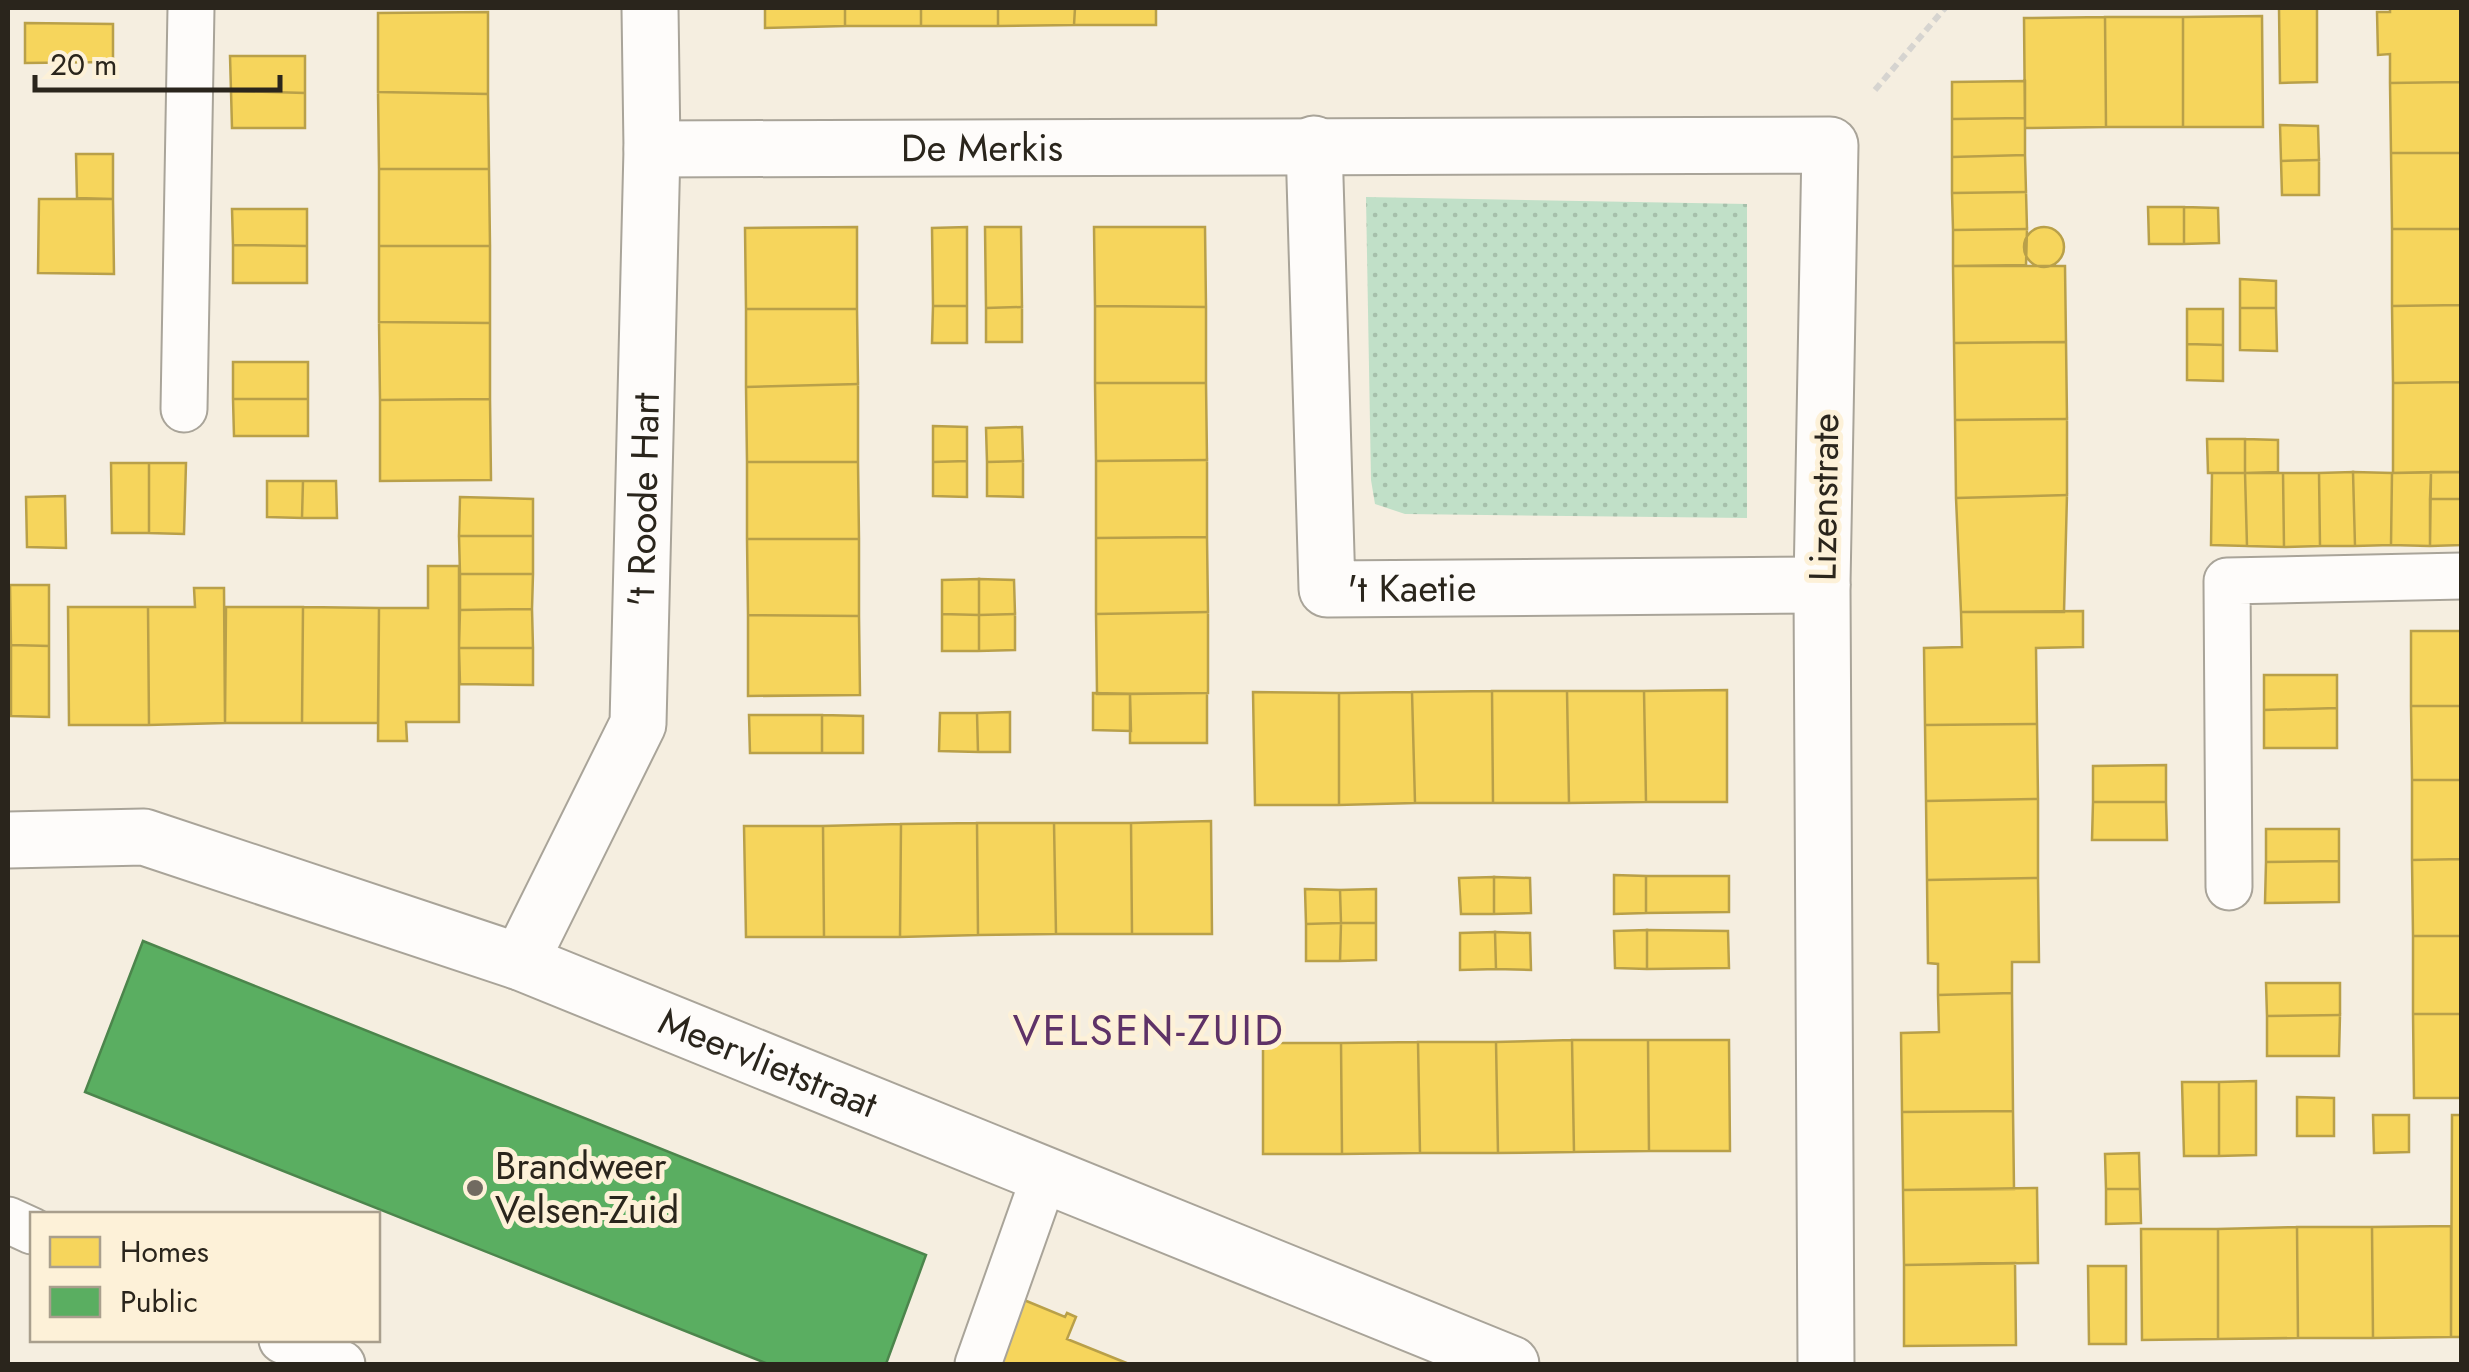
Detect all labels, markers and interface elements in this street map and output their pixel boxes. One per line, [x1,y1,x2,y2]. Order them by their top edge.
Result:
scale bar [35,30,280,92]
text: 20 m [50,43,117,86]
street label: De Merkis [901,120,1063,175]
street label: 't Roode Hart [613,392,673,608]
street label: Lizenstrate [1795,413,1852,581]
street label: 't Kaetie [1347,560,1477,616]
street label: Meervlietstraat [651,993,886,1131]
district label: VELSEN-ZUID [1013,1000,1285,1061]
place label: Brandweer Velsen-Zuid [495,1138,679,1237]
marker: Brandweer Velsen-Zuid [464,1177,486,1199]
legend [30,1212,380,1342]
text: Homes [120,1230,209,1273]
text: Public [120,1280,198,1323]

